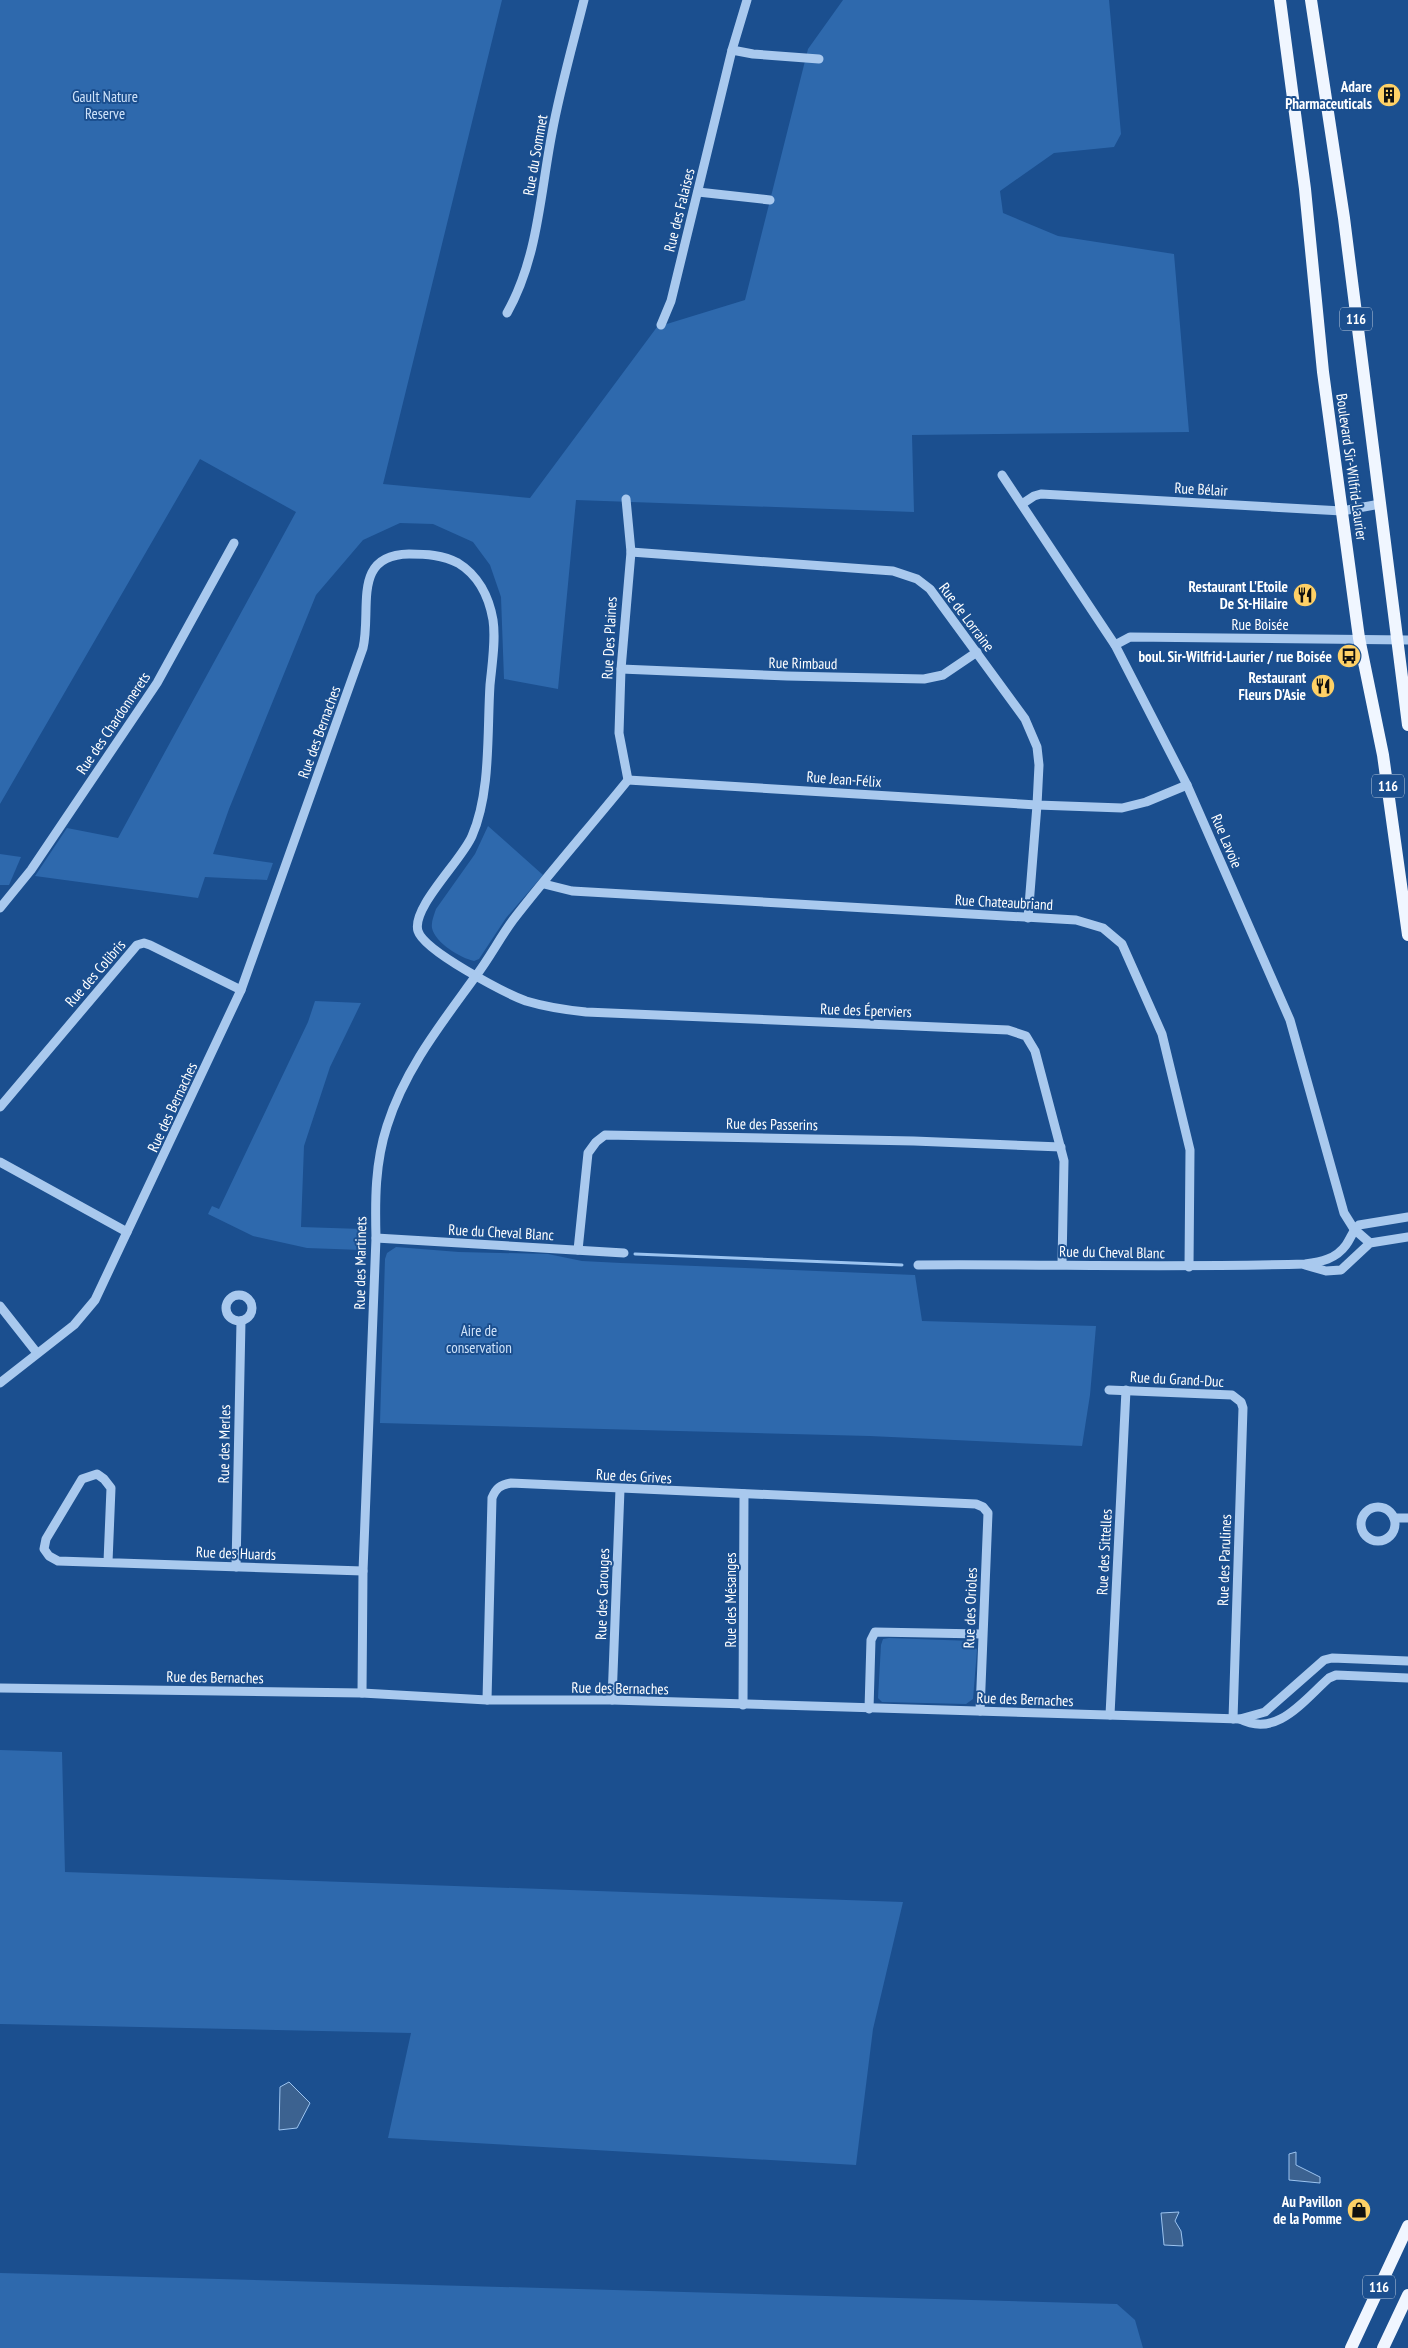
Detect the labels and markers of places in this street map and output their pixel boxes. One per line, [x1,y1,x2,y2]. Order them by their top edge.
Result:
place label: Adare Pharmaceuticals [1285,77,1372,113]
building icon: Adare Pharmaceuticals [1376,82,1402,108]
place label: Restaurant L'Etoile De St-Hilaire [1189,577,1288,613]
restaurant icon: Restaurant L'Etoile De St-Hilaire [1292,582,1318,608]
bus stop icon: boul. Sir-Wilfrid-Laurier / rue Boisée [1336,643,1362,669]
place label: boul. Sir-Wilfrid-Laurier / rue Boisée [1138,647,1332,666]
place label: Restaurant Fleurs D'Asie [1238,668,1307,704]
restaurant icon: Restaurant Fleurs D'Asie [1310,673,1336,699]
place label: Au Pavillon de la Pomme [1273,2192,1342,2228]
shop icon: Au Pavillon de la Pomme [1346,2197,1372,2223]

